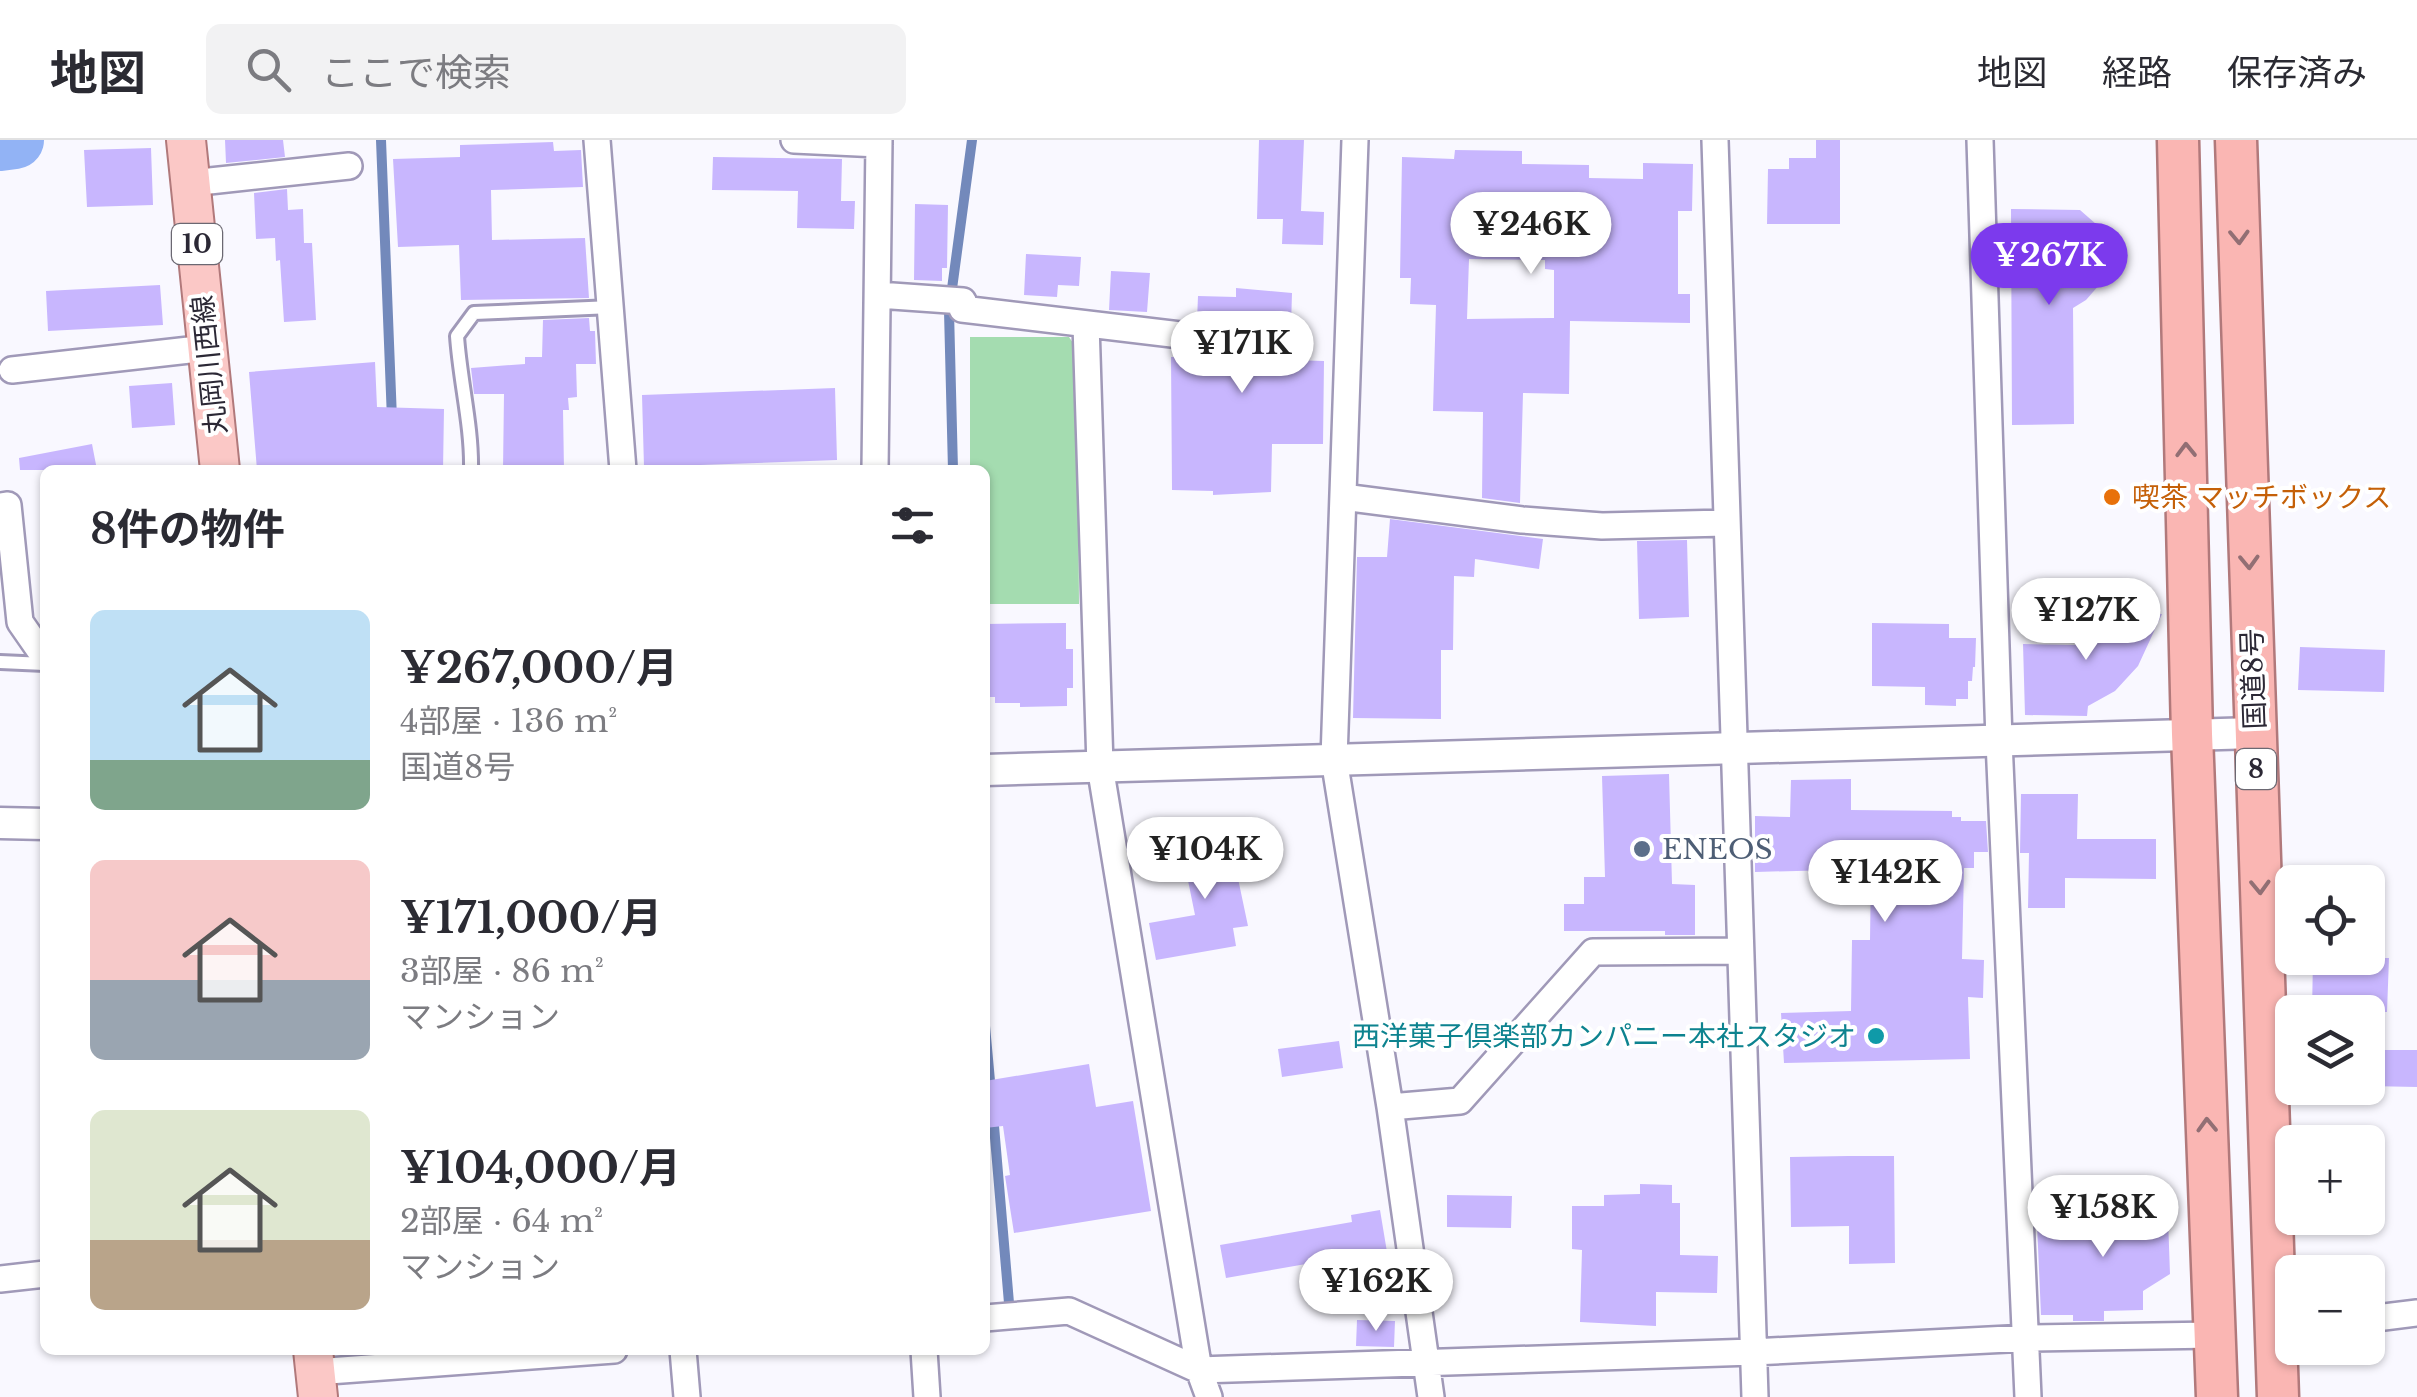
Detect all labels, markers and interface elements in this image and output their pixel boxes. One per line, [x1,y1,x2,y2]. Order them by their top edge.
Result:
search box [206,24,906,114]
icon: search [241,42,296,97]
text: 地図 [50,43,146,103]
text: ここで検索 [321,49,511,96]
text: 地図 [1977,51,2047,94]
text: 経路 [2102,51,2172,94]
text: 保存済み [2227,51,2367,94]
pin: ¥246K [1461,192,1601,277]
text: ¥246K [1472,204,1590,244]
pin: ¥267K [1979,223,2119,308]
road number: 10 [172,224,222,264]
one-way arrow [2228,230,2249,246]
text: ¥267K [1993,235,2105,275]
street label: 丸岡川西線 [185,293,234,436]
pin: ¥171K [1172,311,1312,396]
text: ¥171K [1193,323,1291,363]
one-way arrow [2175,442,2196,458]
place label: 喫茶 マッチボックス [2132,480,2391,515]
marker: 喫茶 マッチボックス [2101,486,2123,508]
icon: filters [885,498,940,553]
text: 8件の物件 [90,503,285,555]
one-way arrow [2239,555,2260,571]
pin: ¥127K [2016,578,2156,663]
text: ¥127K [2033,590,2139,630]
street label: 国道8号 [2234,628,2273,730]
text: ¥267,000/月 [400,642,678,694]
icon: home [170,650,290,770]
text: 4部屋 · 136 m² [400,701,617,741]
text: 国道8号 [400,747,515,787]
road number: 8 [2236,749,2276,789]
pin: ¥104K [1135,817,1275,902]
text: ¥104K [1149,829,1261,869]
place label: ENEOS [1662,832,1772,867]
marker: ENEOS [1631,838,1653,860]
pin: ¥142K [1815,840,1955,925]
text: ¥142K [1830,852,1940,892]
map controls [2275,865,2385,1365]
button: locate [2275,865,2385,975]
one-way arrow [2249,880,2270,896]
text: ¥171,000/月 [400,892,662,944]
icon: home [170,900,290,1020]
text: 3部屋 · 86 m² [400,951,604,991]
button: layers [2275,995,2385,1105]
text: マンション [400,997,560,1037]
place label: 西洋菓子倶楽部カンパニー本社スタジオ [1352,1019,1856,1054]
marker: 西洋菓子倶楽部カンパニー本社スタジオ [1865,1025,1887,1047]
one-way arrow [2196,1116,2217,1132]
button: + [2275,1125,2385,1235]
text: ¥104,000/月 [400,1142,681,1194]
icon: home [170,1150,290,1270]
pin: ¥158K [2033,1175,2173,1260]
text: ¥158K [2050,1187,2156,1227]
text: 2部屋 · 64 m² [400,1201,603,1241]
text: マンション [400,1247,560,1287]
pin: ¥162K [1306,1249,1446,1334]
button: − [2275,1255,2385,1365]
text: ¥162K [1321,1261,1431,1301]

